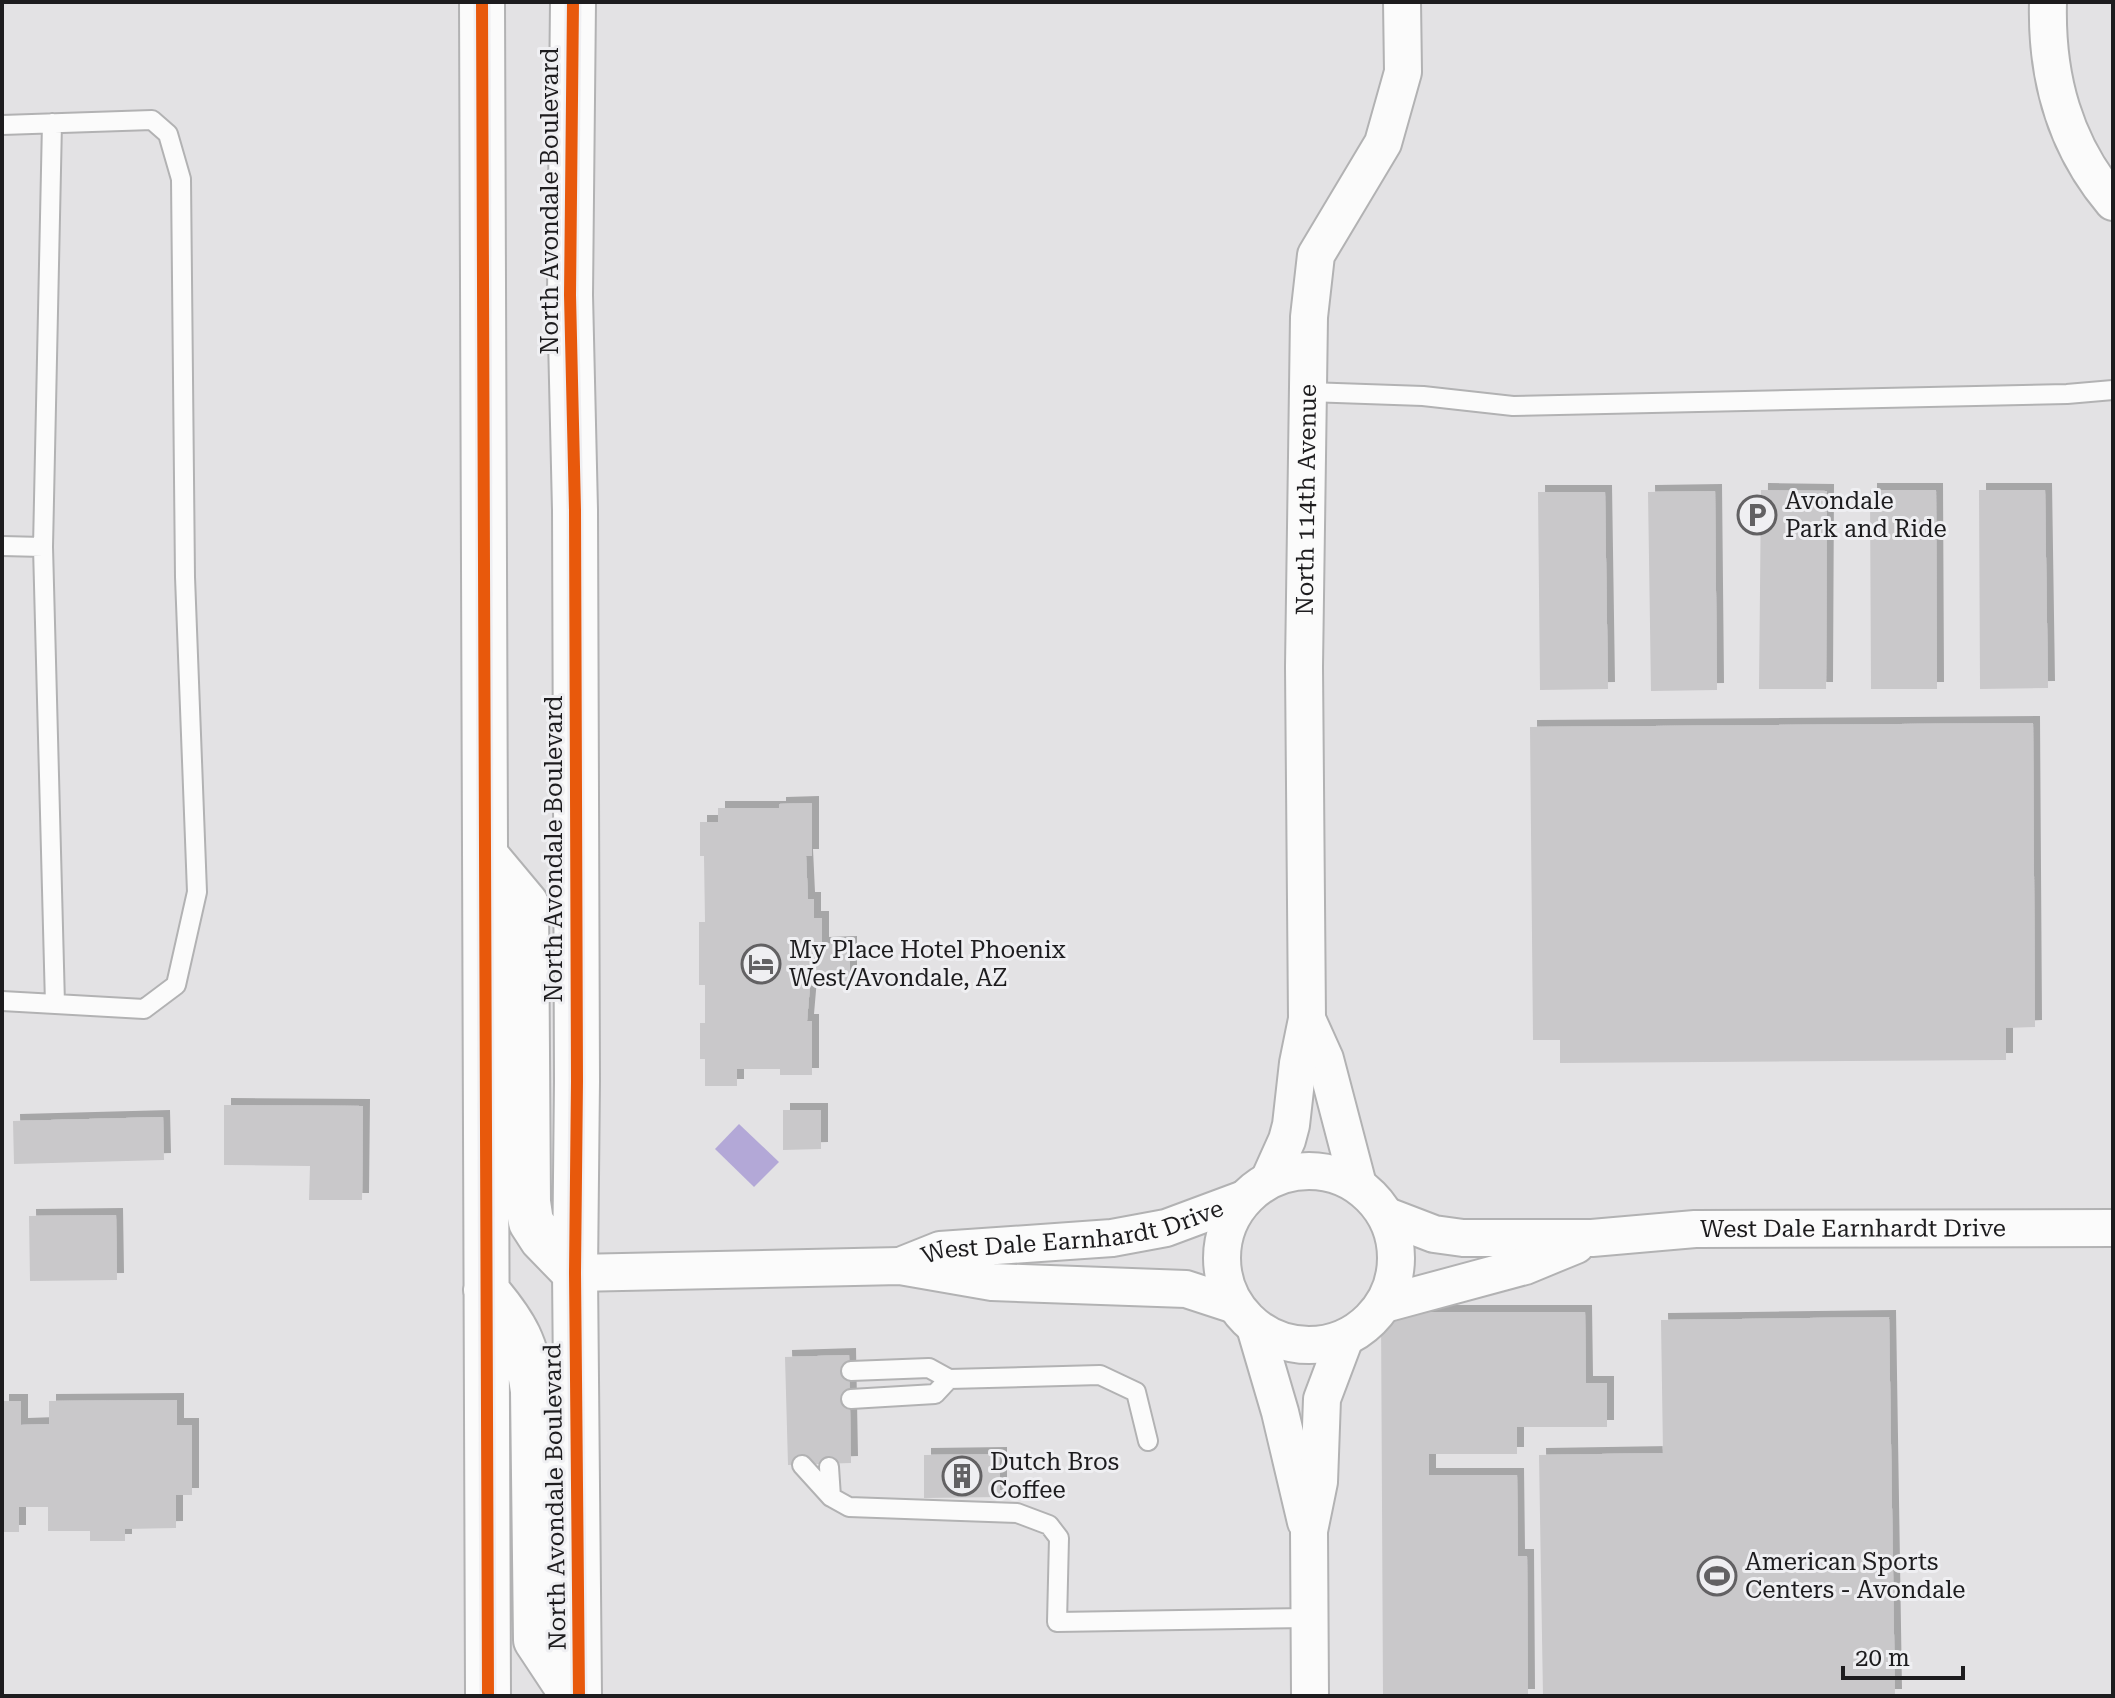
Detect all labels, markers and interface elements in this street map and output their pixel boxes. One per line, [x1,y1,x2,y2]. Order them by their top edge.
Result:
street label: North Avondale Boulevard [536,48,564,354]
street label: North 114th Avenue [1291,384,1322,616]
place label: Avondale Park and Ride [1785,487,1947,543]
parking icon: Avondale Park and Ride [1736,494,1778,536]
street label: North Avondale Boulevard [540,696,568,1002]
place label: My Place Hotel Phoenix West/Avondale, AZ [789,936,1066,992]
hotel icon: My Place Hotel Phoenix West/Avondale, AZ [740,943,782,985]
street label: West Dale Earnhardt Drive [917,1194,1227,1270]
street label: West Dale Earnhardt Drive [1700,1214,2006,1243]
street label: North Avondale Boulevard [538,1343,572,1651]
place label: Dutch Bros Coffee [990,1448,1119,1504]
building icon: Dutch Bros Coffee [941,1455,983,1497]
place label: American Sports Centers - Avondale [1745,1548,1966,1604]
sports icon: American Sports Centers - Avondale [1696,1555,1738,1597]
scale bar [1843,1630,1963,1680]
text: 20 m [1855,1644,1910,1672]

